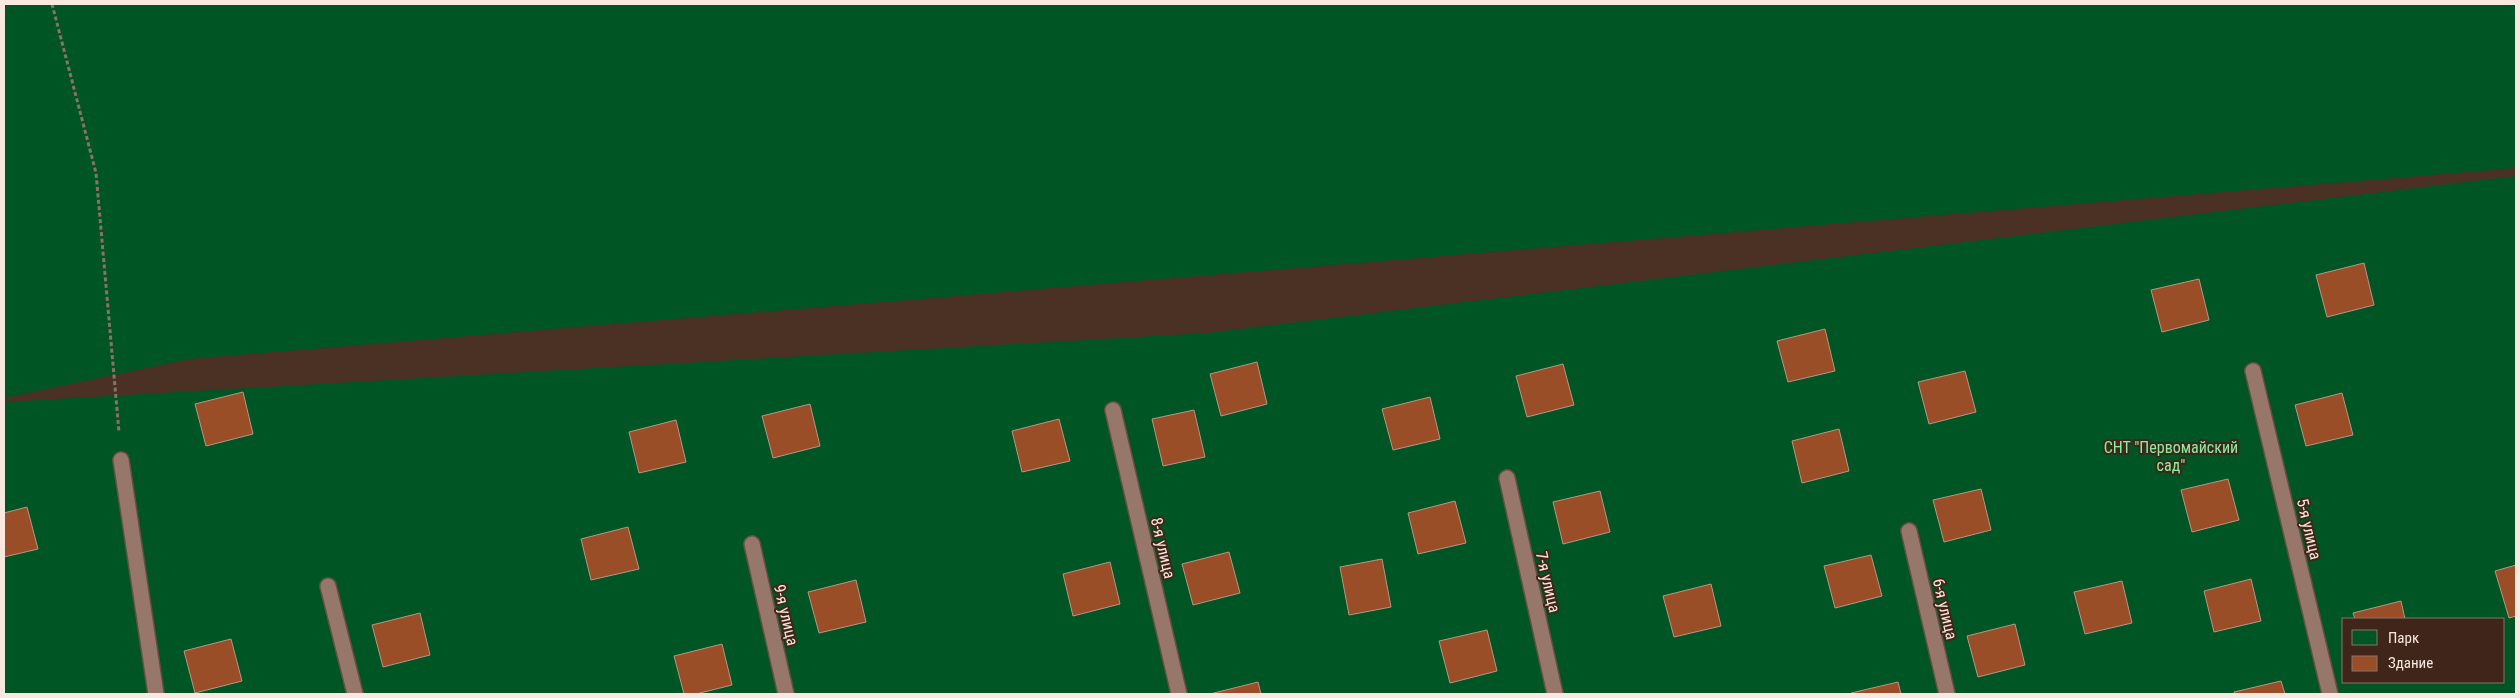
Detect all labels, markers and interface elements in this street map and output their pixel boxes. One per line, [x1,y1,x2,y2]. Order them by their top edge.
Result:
park label: СНТ "Первомайский сад" [2104,438,2238,475]
street label: 5-я улица [2293,497,2325,561]
street label: 8-я улица [1147,516,1179,580]
street label: 7-я улица [1532,550,1564,614]
street label: 6-я улица [1929,577,1961,641]
street label: 9-я улица [770,583,802,647]
legend [2342,618,2505,683]
text: Парк [2388,629,2419,647]
text: Здание [2388,654,2433,672]

